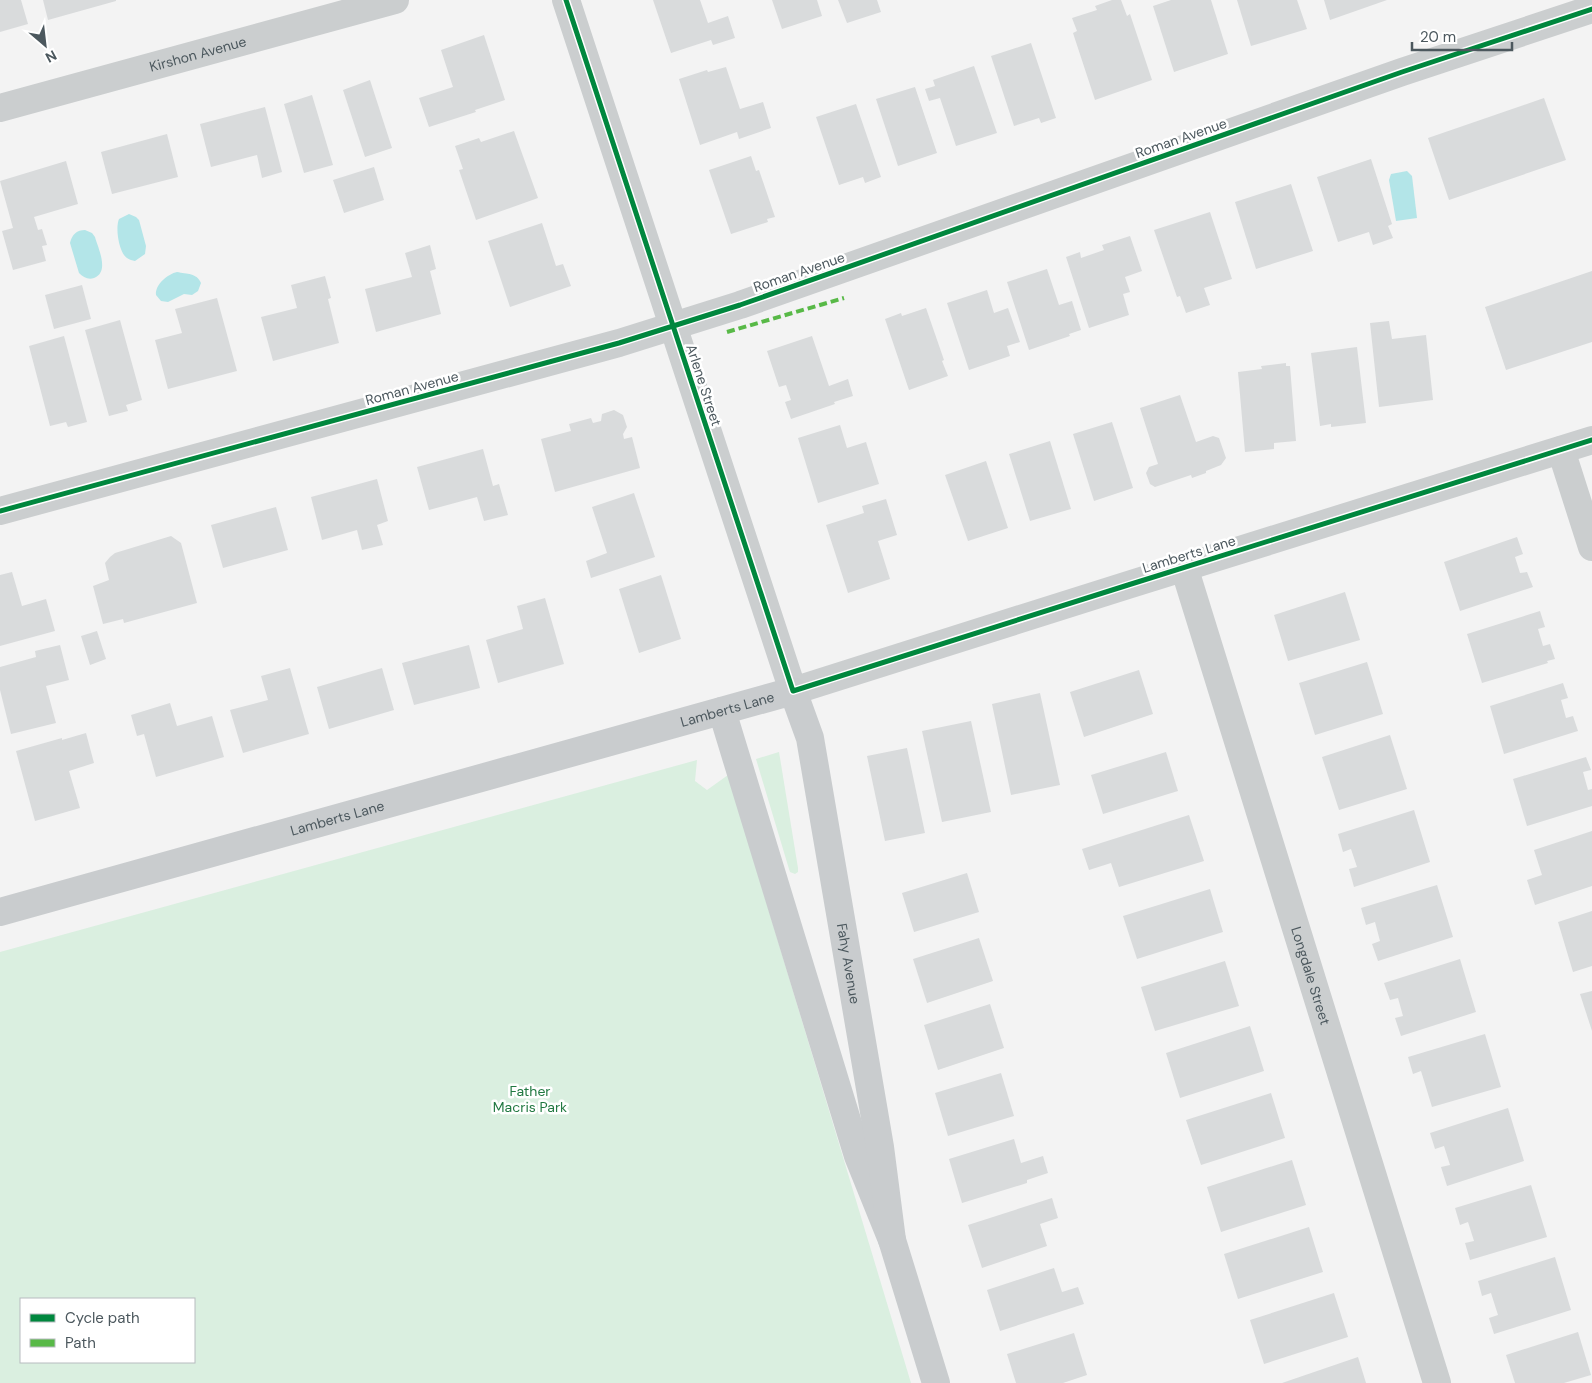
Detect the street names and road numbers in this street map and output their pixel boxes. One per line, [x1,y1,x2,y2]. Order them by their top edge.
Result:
street label: Kirshon Avenue [147,32,248,76]
street label: Roman Avenue [1133,114,1229,162]
street label: Roman Avenue [751,248,847,296]
street label: Arlene Street [682,342,726,428]
street label: Roman Avenue [363,367,461,409]
street label: Lamberts Lane [1140,531,1238,577]
street label: Lamberts Lane [678,688,776,731]
street label: Lamberts Lane [288,796,386,840]
street label: Fahy Avenue [833,922,864,1005]
street label: Longdale Street [1287,924,1334,1027]

